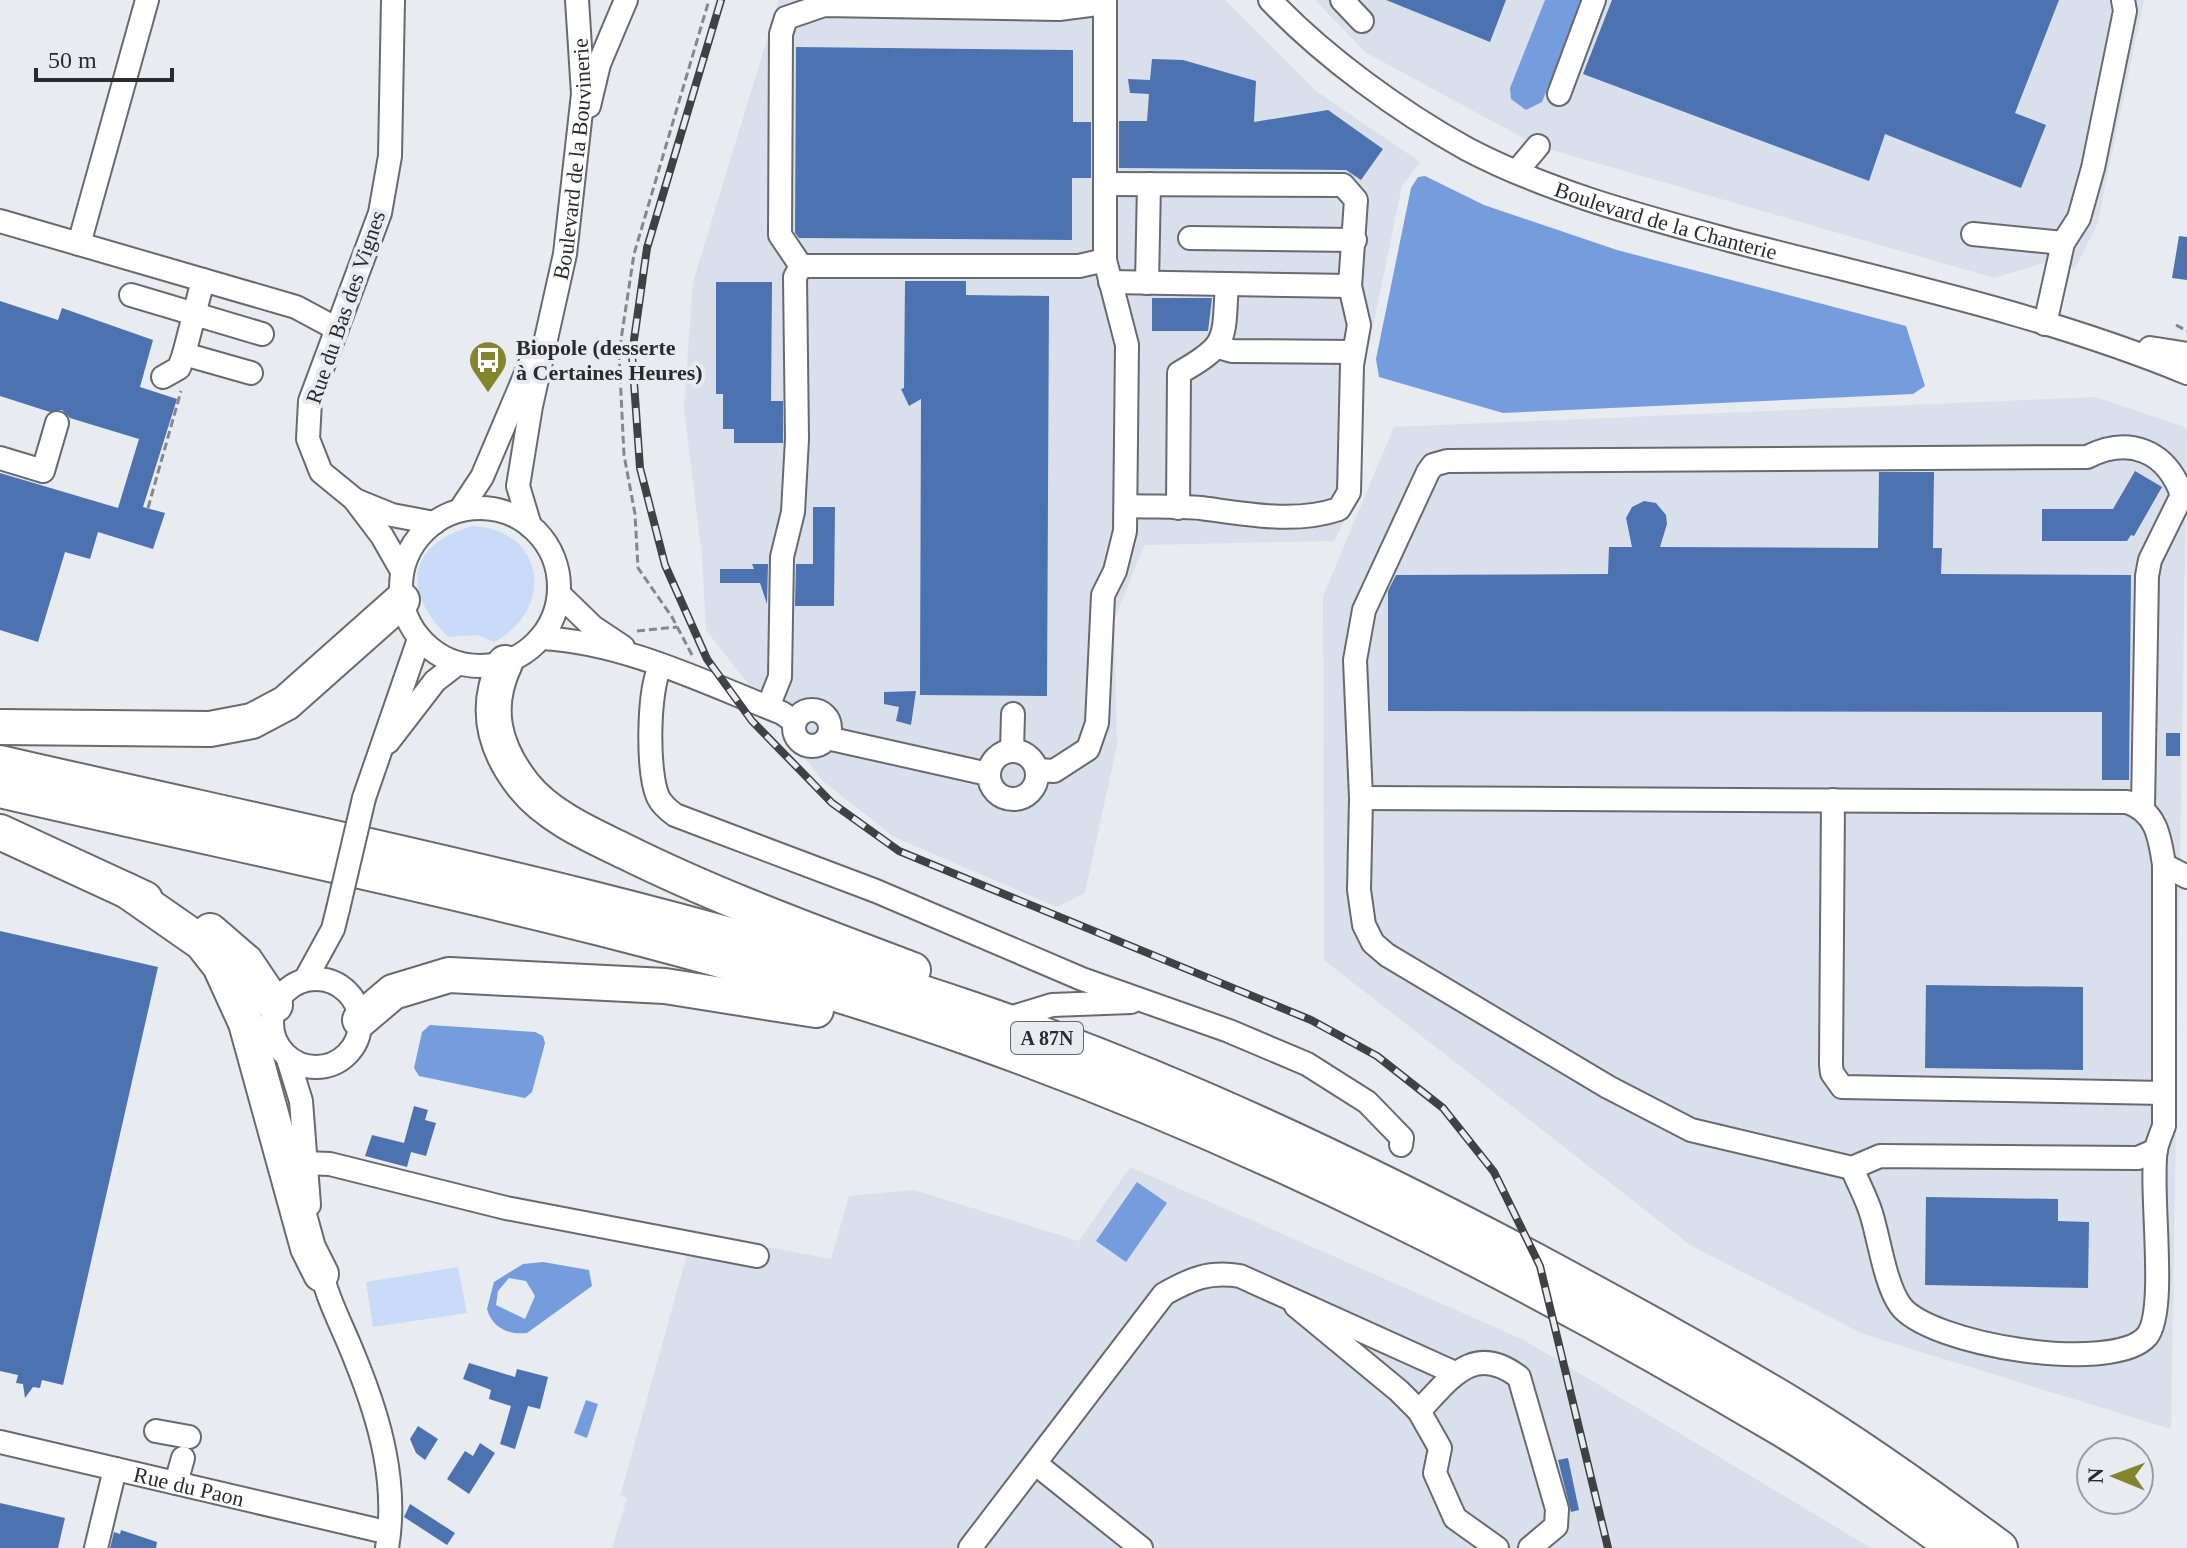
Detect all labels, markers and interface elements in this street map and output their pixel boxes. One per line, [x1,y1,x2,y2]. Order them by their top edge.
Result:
scale bar [36,32,172,82]
street label: Boulevard de la Bouvinerie [548,38,596,282]
text: 50 m [48,47,97,73]
street label: Boulevard de la Chanterie [1551,177,1780,265]
street label: Rue du Bas des Vignes [301,207,390,407]
place label: Biopole (desserte à Certaines Heures) [516,335,703,385]
bus stop icon: Biopole (desserte à Certaines Heures) [467,339,509,394]
road number: A 87N [1011,1022,1083,1054]
north arrow [2075,1436,2155,1516]
street label: Rue du Paon [131,1462,246,1512]
text: N [2083,1467,2108,1484]

